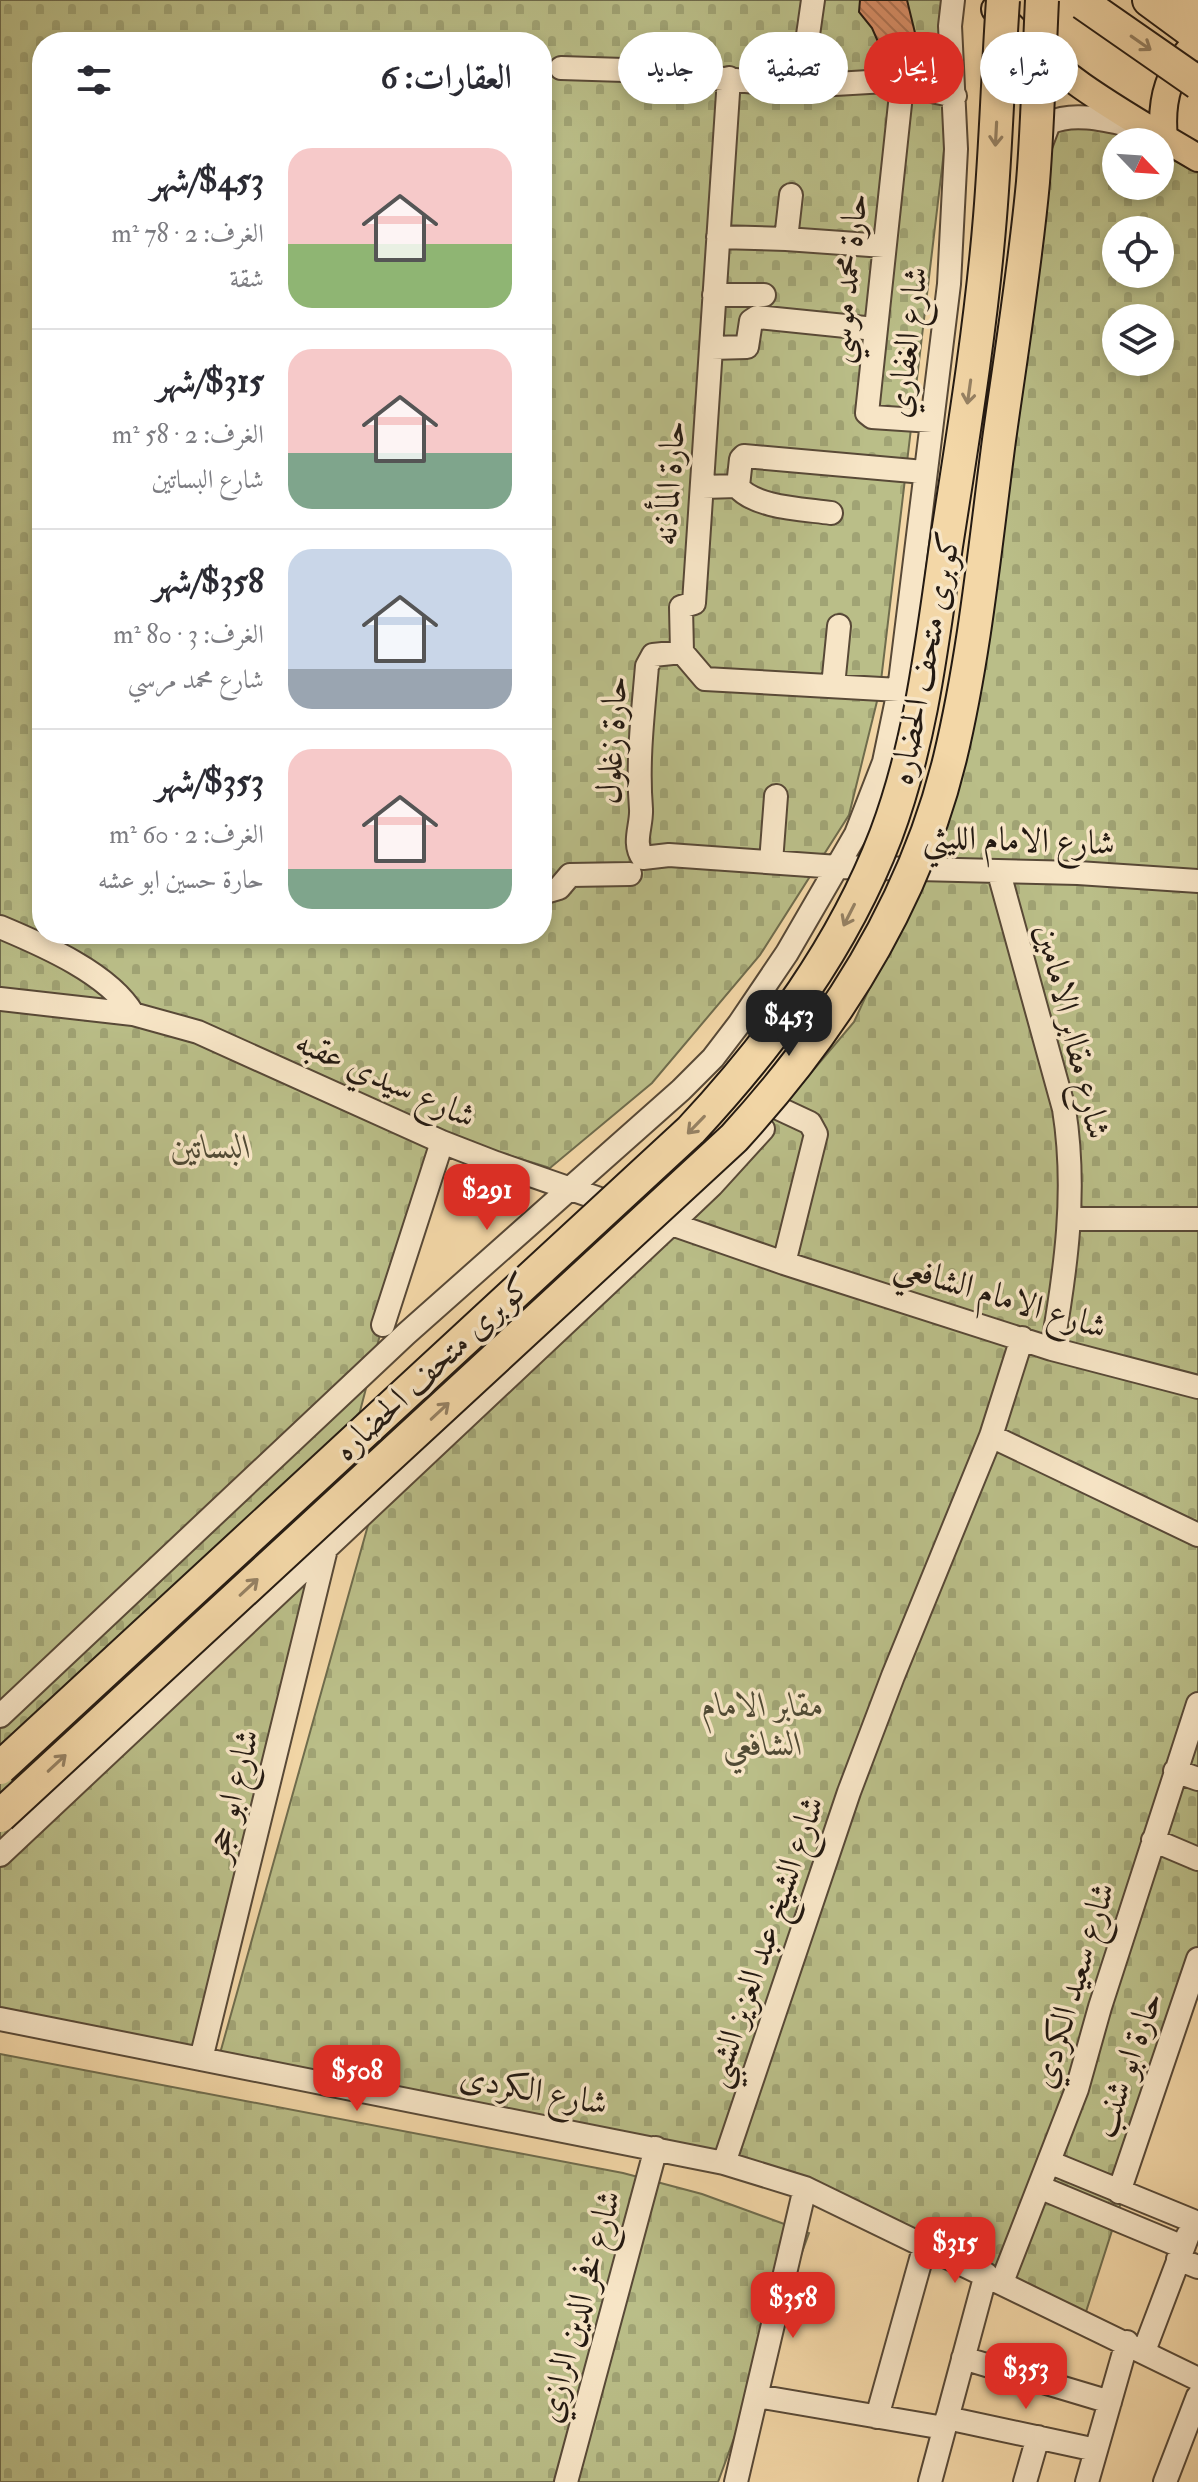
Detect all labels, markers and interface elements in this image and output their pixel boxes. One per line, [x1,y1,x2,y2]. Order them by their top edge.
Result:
chip: جديد [618,32,723,104]
chip: تصفية [739,32,848,104]
chip: إيجار [864,32,964,104]
chip: شراء [980,32,1078,104]
one-way arrow [1129,35,1151,51]
text: العقارات: 6 [380,56,512,99]
icon: filters [72,58,116,102]
one-way arrow [988,120,1003,147]
north arrow [1102,128,1174,200]
map controls [1102,128,1174,376]
text: $453/شهر [151,159,264,202]
icon: home [352,180,448,276]
street label: حارة محمد موسي [817,191,887,366]
button: locate [1102,216,1174,288]
text: الغرف: 2 · 78 m² [112,218,264,250]
text: شقة [230,263,264,295]
street label: شارع الغفاري [877,264,944,421]
button: layers [1102,304,1174,376]
text: $315/شهر [157,360,264,403]
one-way arrow [961,379,976,404]
icon: home [352,381,448,477]
text: الغرف: 2 · 58 m² [112,419,264,451]
street label: حارة المأذنه [641,419,695,547]
text: شارع البساتين [151,464,264,496]
street label: كوبرى متحف الحضاره [880,528,971,789]
text: $358/شهر [153,560,264,603]
icon: home [352,581,448,677]
text: الغرف: 3 · 80 m² [113,619,264,651]
text: شارع محمد مرسي [127,664,264,696]
street label: حارة زغلول [588,675,637,805]
text: $353/شهر [156,760,264,803]
icon: home [352,781,448,877]
street label: شارع الامام الليثي [922,816,1116,874]
text: الغرف: 2 · 60 m² [109,819,264,851]
text: حارة حسين ابو عشه [98,864,264,896]
one-way arrow [840,903,856,927]
street label: شارع مقاابر الامامين [1019,919,1120,1145]
pin: $453 [742,990,836,1058]
text: $453 [764,1000,814,1032]
street label: شارع سيدي عقبه [286,1020,482,1144]
one-way arrow [687,1114,705,1134]
park label: البساتين [170,1126,252,1169]
pin: $291 [440,1164,534,1232]
text: $291 [462,1174,512,1206]
street label: شارع الامام الشافعي [887,1244,1112,1358]
street label: كوبرى متحف الحضاره [324,1264,542,1470]
one-way arrow [430,1401,450,1420]
one-way arrow [238,1579,258,1597]
park label: مقابر الامام الشافعي [702,1684,824,1775]
street label: شارع ابو حجر [195,1725,275,1870]
one-way arrow [47,1755,67,1773]
street label: شارع الشيخ عبد العزيز الشبي [694,1790,843,2095]
street label: شارع سعيد الكردي [1022,1877,1131,2095]
street label: حارة ابو شنب [1082,1986,1172,2143]
pin: $508 [310,2045,404,2113]
text: $508 [331,2055,383,2087]
street label: شارع الكردى [455,2055,611,2132]
street label: شارع فخر الدين الرازي [528,2185,637,2429]
pin: $315 [908,2217,1002,2285]
text: $315 [932,2227,978,2259]
pin: $358 [746,2272,840,2340]
text: $358 [769,2282,817,2314]
pin: $353 [979,2343,1073,2411]
text: $353 [1003,2353,1049,2385]

